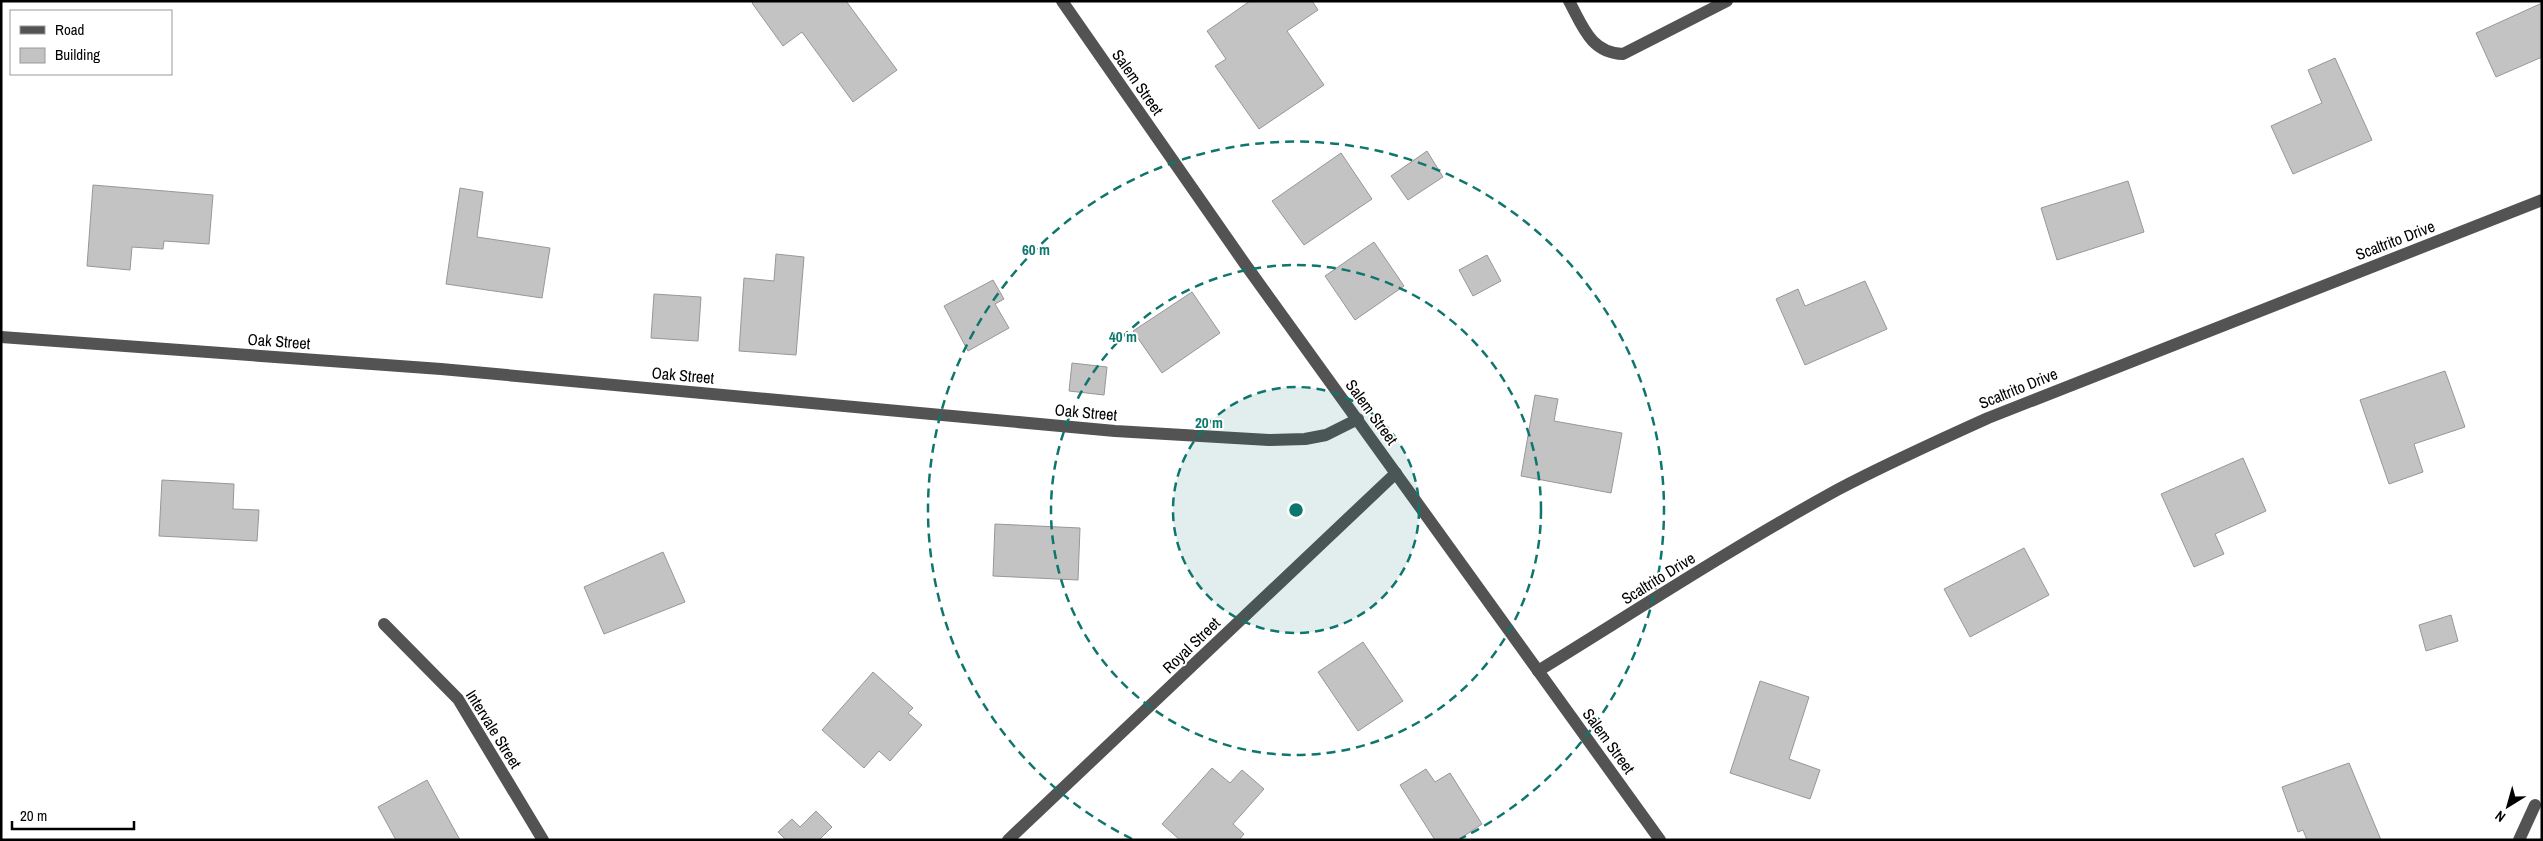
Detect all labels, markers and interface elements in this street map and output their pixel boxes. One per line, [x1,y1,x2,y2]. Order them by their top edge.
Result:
legend [10,10,172,75]
text: Road [55,19,84,40]
text: Building [55,44,100,65]
street label: Salem Street [1107,45,1169,120]
street label: Scaltrito Drive [2352,215,2438,265]
text: 60 m [1022,239,1050,260]
text: 40 m [1109,326,1137,347]
street label: Oak Street [247,328,311,354]
street label: Oak Street [651,361,716,389]
street label: Scaltrito Drive [1975,362,2061,414]
street label: Salem Street [1341,375,1403,449]
street label: Oak Street [1054,398,1119,426]
text: 20 m [1195,412,1223,433]
centre of rings [1287,501,1305,519]
street label: Scaltrito Drive [1617,547,1699,609]
street label: Royal Street [1157,612,1225,678]
street label: Intervale Street [461,685,527,773]
street label: Salem Street [1578,704,1640,778]
north arrow [2483,781,2533,831]
scale bar [12,798,135,830]
text: 20 m [20,805,47,826]
text: N [2491,807,2509,826]

